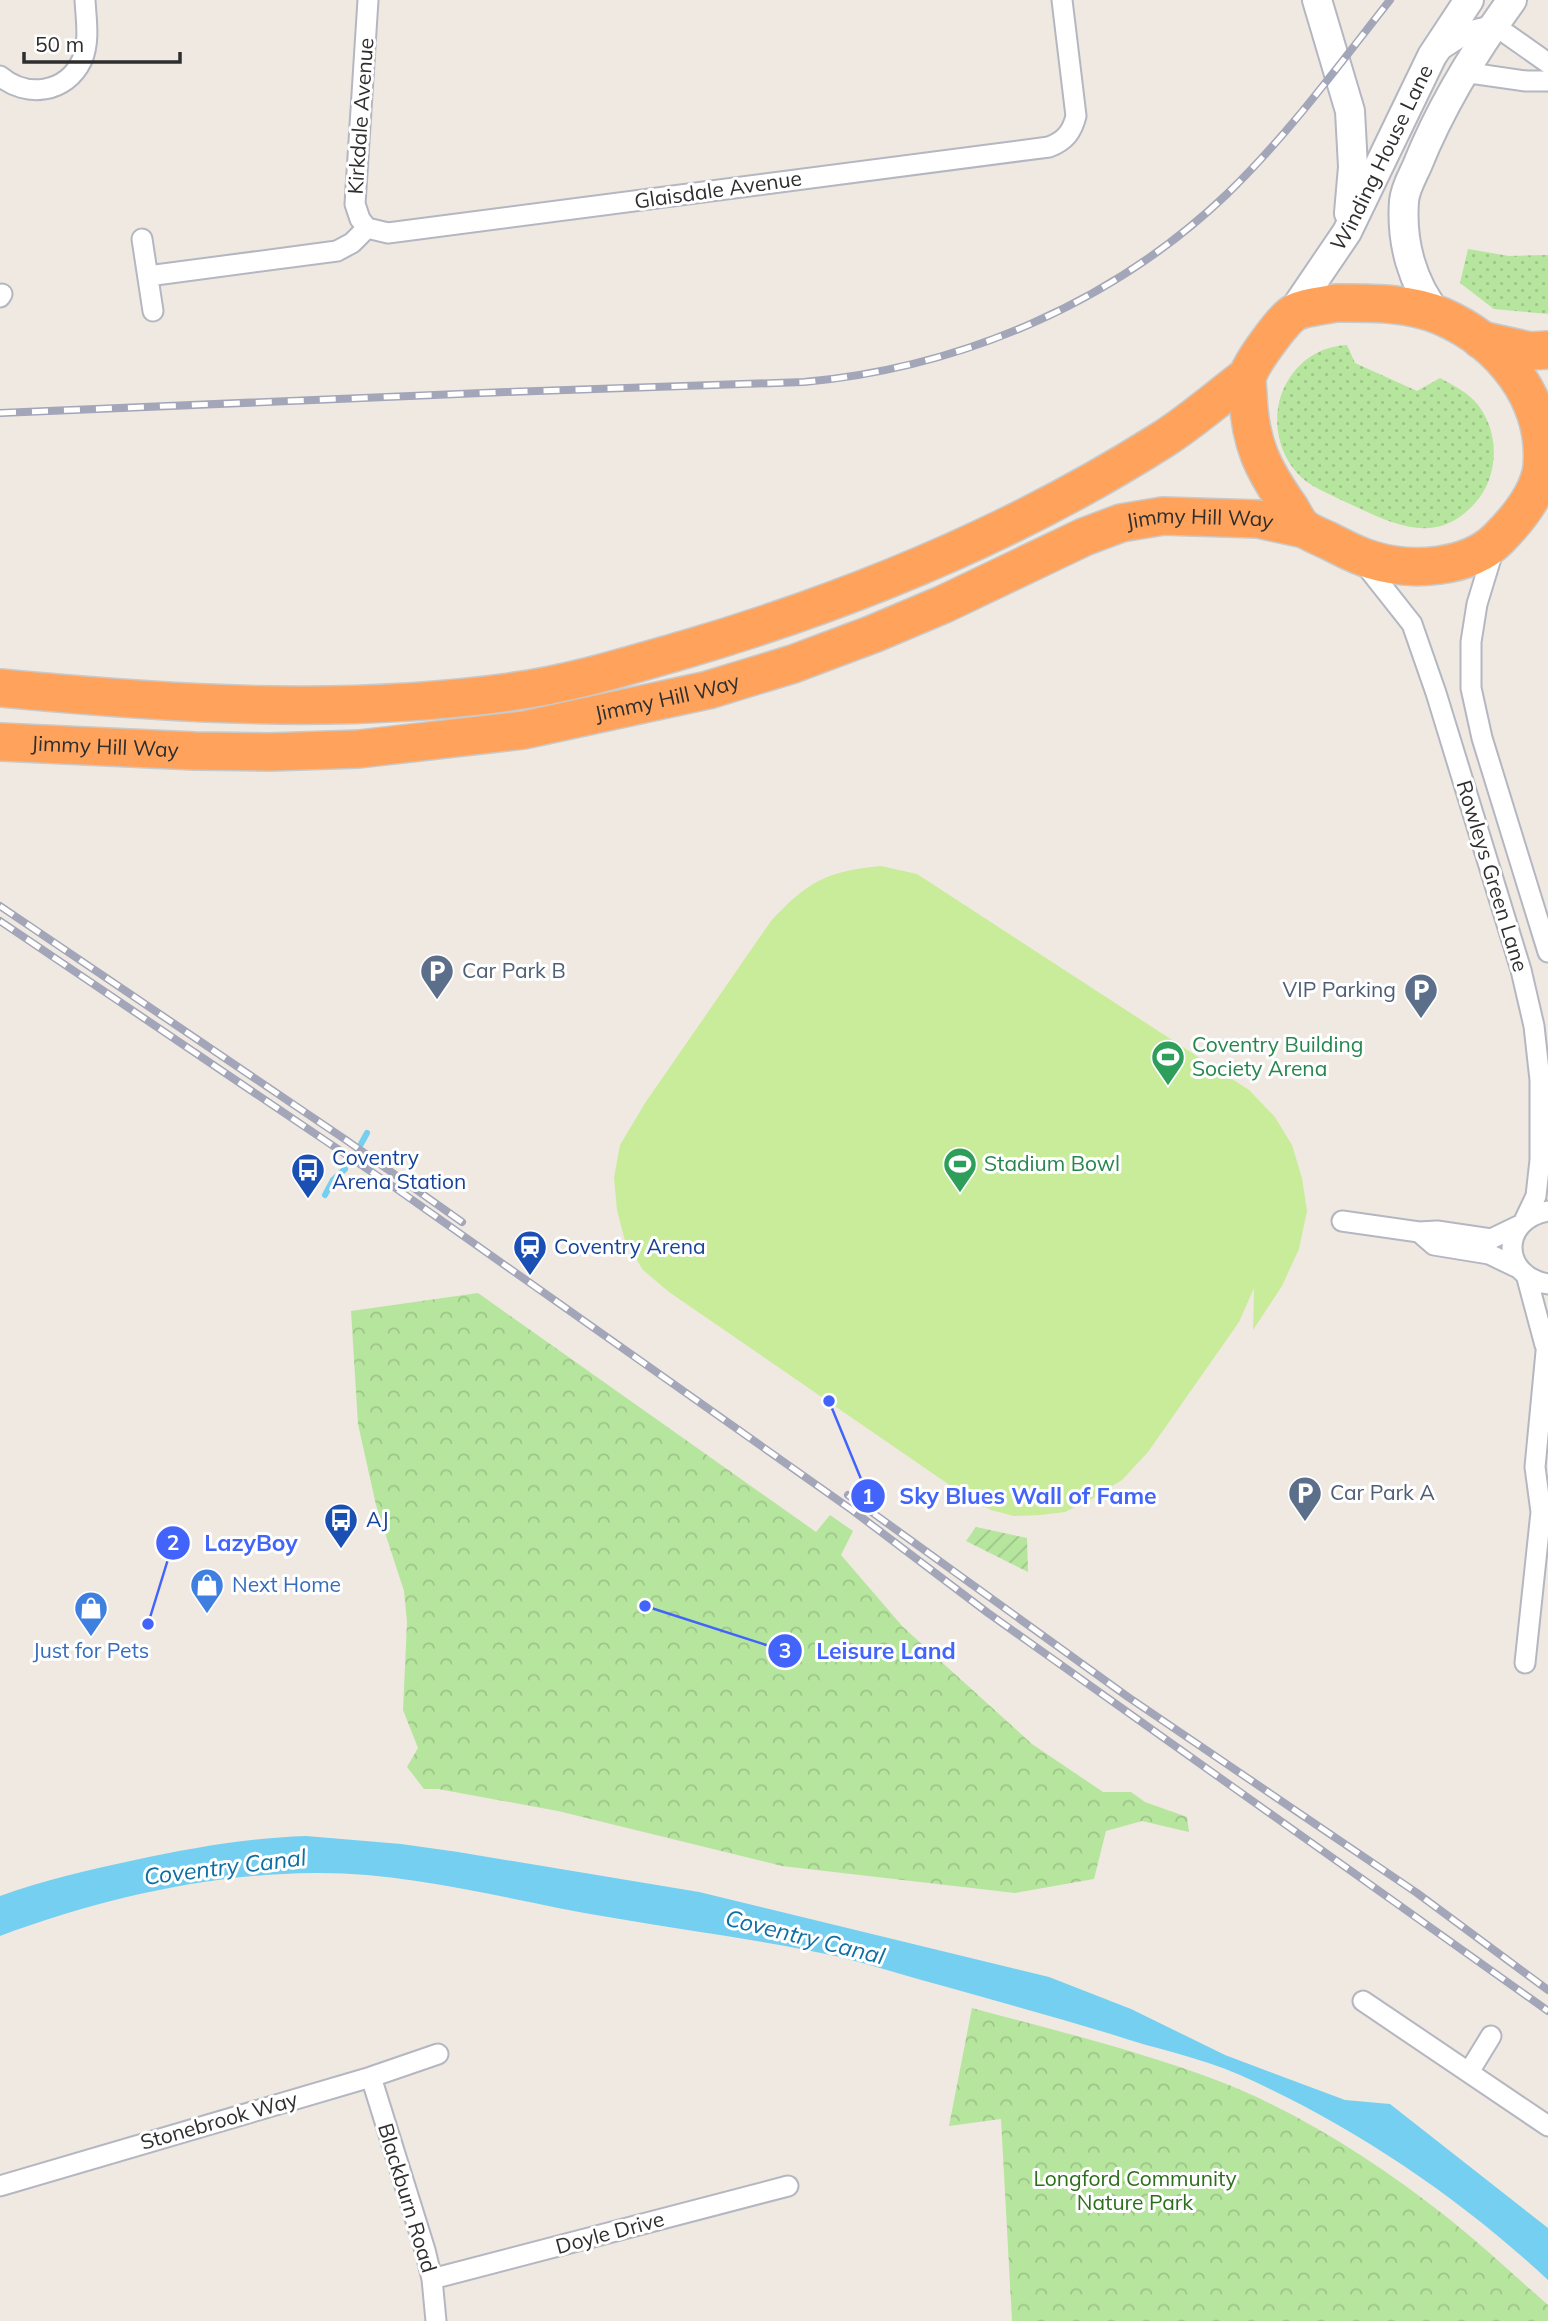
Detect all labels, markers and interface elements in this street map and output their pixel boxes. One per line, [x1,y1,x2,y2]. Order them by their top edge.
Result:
scale bar [24,21,180,65]
text: 50 m [35,31,84,57]
street label: Kirkdale Avenue [342,37,378,195]
street label: Winding House Lane [1324,60,1438,255]
street label: Glaisdale Avenue [633,164,803,214]
street label: Jimmy Hill Way [1124,502,1276,534]
street label: Jimmy Hill Way [592,667,742,726]
street label: Jimmy Hill Way [31,729,179,762]
street label: Rowleys Green Lane [1451,777,1534,975]
parking icon: Car Park B [418,952,456,1001]
place label: Car Park B [462,957,566,983]
parking icon: VIP Parking [1402,971,1440,1020]
place label: VIP Parking [1283,976,1396,1002]
place label: Coventry Building Society Arena [1192,1031,1363,1081]
sports icon: Coventry Building Society Arena [1149,1038,1187,1087]
place label: Coventry Arena Station [332,1144,466,1194]
sports icon: Stadium Bowl [941,1145,979,1194]
place label: Stadium Bowl [984,1150,1120,1176]
bus stop icon: Coventry Arena Station [289,1151,327,1200]
station icon: Coventry Arena [511,1228,549,1277]
place label: Coventry Arena [554,1233,706,1259]
callout: Sky Blues Wall of Fame [851,1474,1171,1518]
parking icon: Car Park A [1286,1474,1324,1523]
place label: Car Park A [1330,1479,1435,1505]
text: Sky Blues Wall of Fame [899,1481,1157,1510]
text: 1 [862,1483,874,1509]
bus stop icon: AJ [322,1501,360,1550]
place label: AJ [366,1506,389,1532]
callout: LazyBoy [155,1521,312,1565]
text: LazyBoy [204,1528,298,1557]
text: 2 [167,1529,179,1555]
shop icon: Next Home [188,1566,226,1615]
place label: Next Home [232,1571,341,1597]
shop icon: Just for Pets [72,1589,110,1638]
callout: Leisure Land [768,1629,970,1673]
text: Leisure Land [816,1636,956,1665]
place label: Just for Pets [33,1637,149,1663]
text: 3 [779,1637,791,1663]
water label: Coventry Canal [142,1842,308,1891]
water label: Coventry Canal [722,1903,888,1970]
street label: Stonebrook Way [137,2085,300,2155]
street label: Blackburn Road [373,2120,443,2275]
park label: Longford Community Nature Park [1033,2165,1237,2215]
street label: Doyle Drive [553,2205,667,2259]

